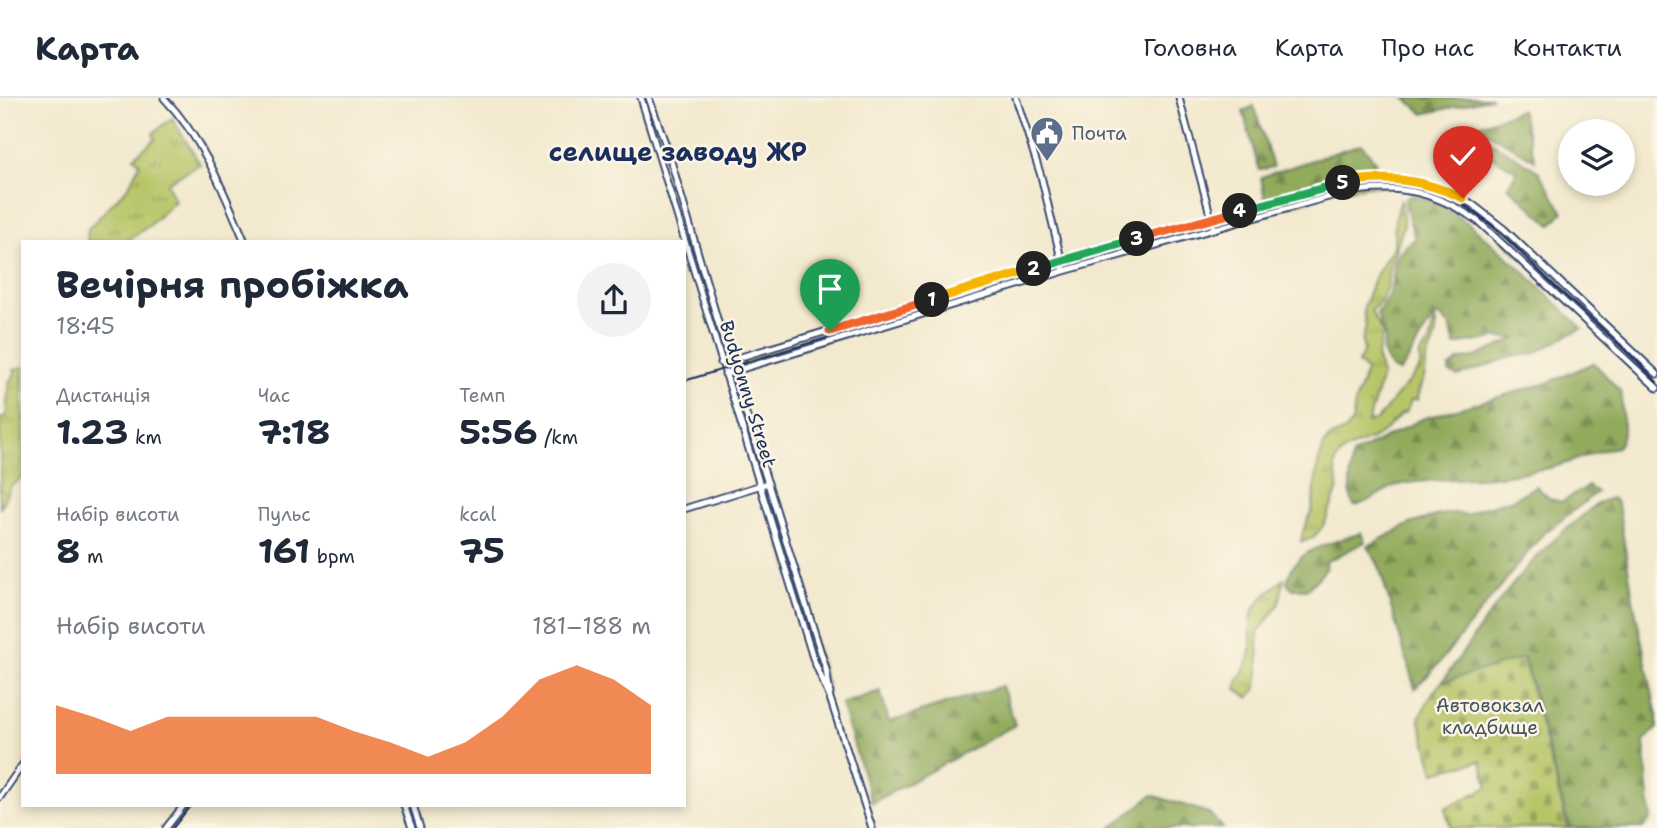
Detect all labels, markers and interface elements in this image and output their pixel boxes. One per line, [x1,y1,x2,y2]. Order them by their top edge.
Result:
text: Карта [35,26,139,71]
text: Головна [1143,32,1237,64]
text: Карта [1275,32,1344,64]
text: Про нас [1382,32,1475,64]
text: Контакти [1513,32,1622,64]
public building icon: Почта [1028,114,1066,163]
map controls [1558,119,1635,196]
button: layers [1558,119,1635,196]
place label: Почта [1072,121,1127,146]
pin [1433,126,1493,198]
district label: селище заводу ЖР [549,134,807,169]
icon: check [1444,137,1482,175]
pin: 5 [1326,166,1360,200]
text: 5 [1337,170,1348,195]
pin: 4 [1222,194,1258,228]
text: 4 [1233,198,1246,223]
pin: 3 [1120,222,1154,256]
text: 3 [1130,226,1143,251]
pin: 2 [1016,252,1052,286]
text: 2 [1027,256,1040,281]
text: Вечірня пробіжка [56,259,409,310]
pin [800,259,860,331]
button: share [577,263,651,337]
icon: arrive [811,270,849,308]
pin: 1 [914,282,950,318]
text: 1 [927,287,936,312]
text: 18:45 [56,311,115,341]
street label: Budyonny Street [714,317,782,471]
text: Дистанція [56,383,151,408]
text: Час [258,383,290,408]
text: Темп [459,383,505,408]
text: 1.23 [56,408,129,455]
text: 7:18 [258,408,331,455]
text: 5:56 [459,408,538,455]
text: km [129,425,162,450]
text: /km [538,425,578,450]
text: Набір висоти [56,502,180,527]
text: Пульс [258,502,311,527]
text: kcal [459,502,496,527]
text: 8 [56,527,81,574]
text: 161 [258,527,310,574]
text: 75 [459,527,505,574]
text: m [81,544,103,569]
text: bpm [310,544,355,569]
text: Набір висоти [56,611,206,641]
text: 181–188 m [532,611,651,641]
park label: Автовокзал кладбище [1436,693,1545,740]

